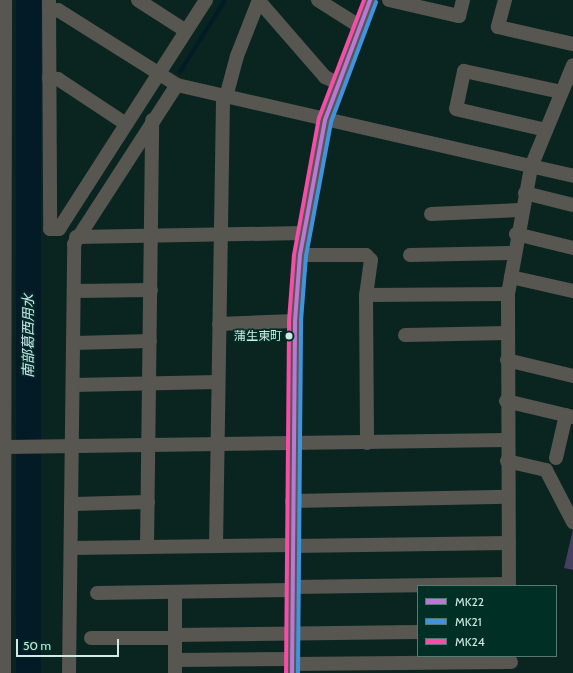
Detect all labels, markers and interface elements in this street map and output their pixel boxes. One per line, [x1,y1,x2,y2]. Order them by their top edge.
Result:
water label: 南部葛西用水 [20,294,36,378]
place label: 蒲生東町 [234,329,282,343]
marker: 蒲生東町 [284,331,294,341]
legend [417,585,557,657]
text: MK22 [455,594,484,609]
text: MK21 [455,614,482,629]
scale bar [18,631,121,657]
text: MK24 [455,634,485,649]
text: 50 m [23,638,51,653]

